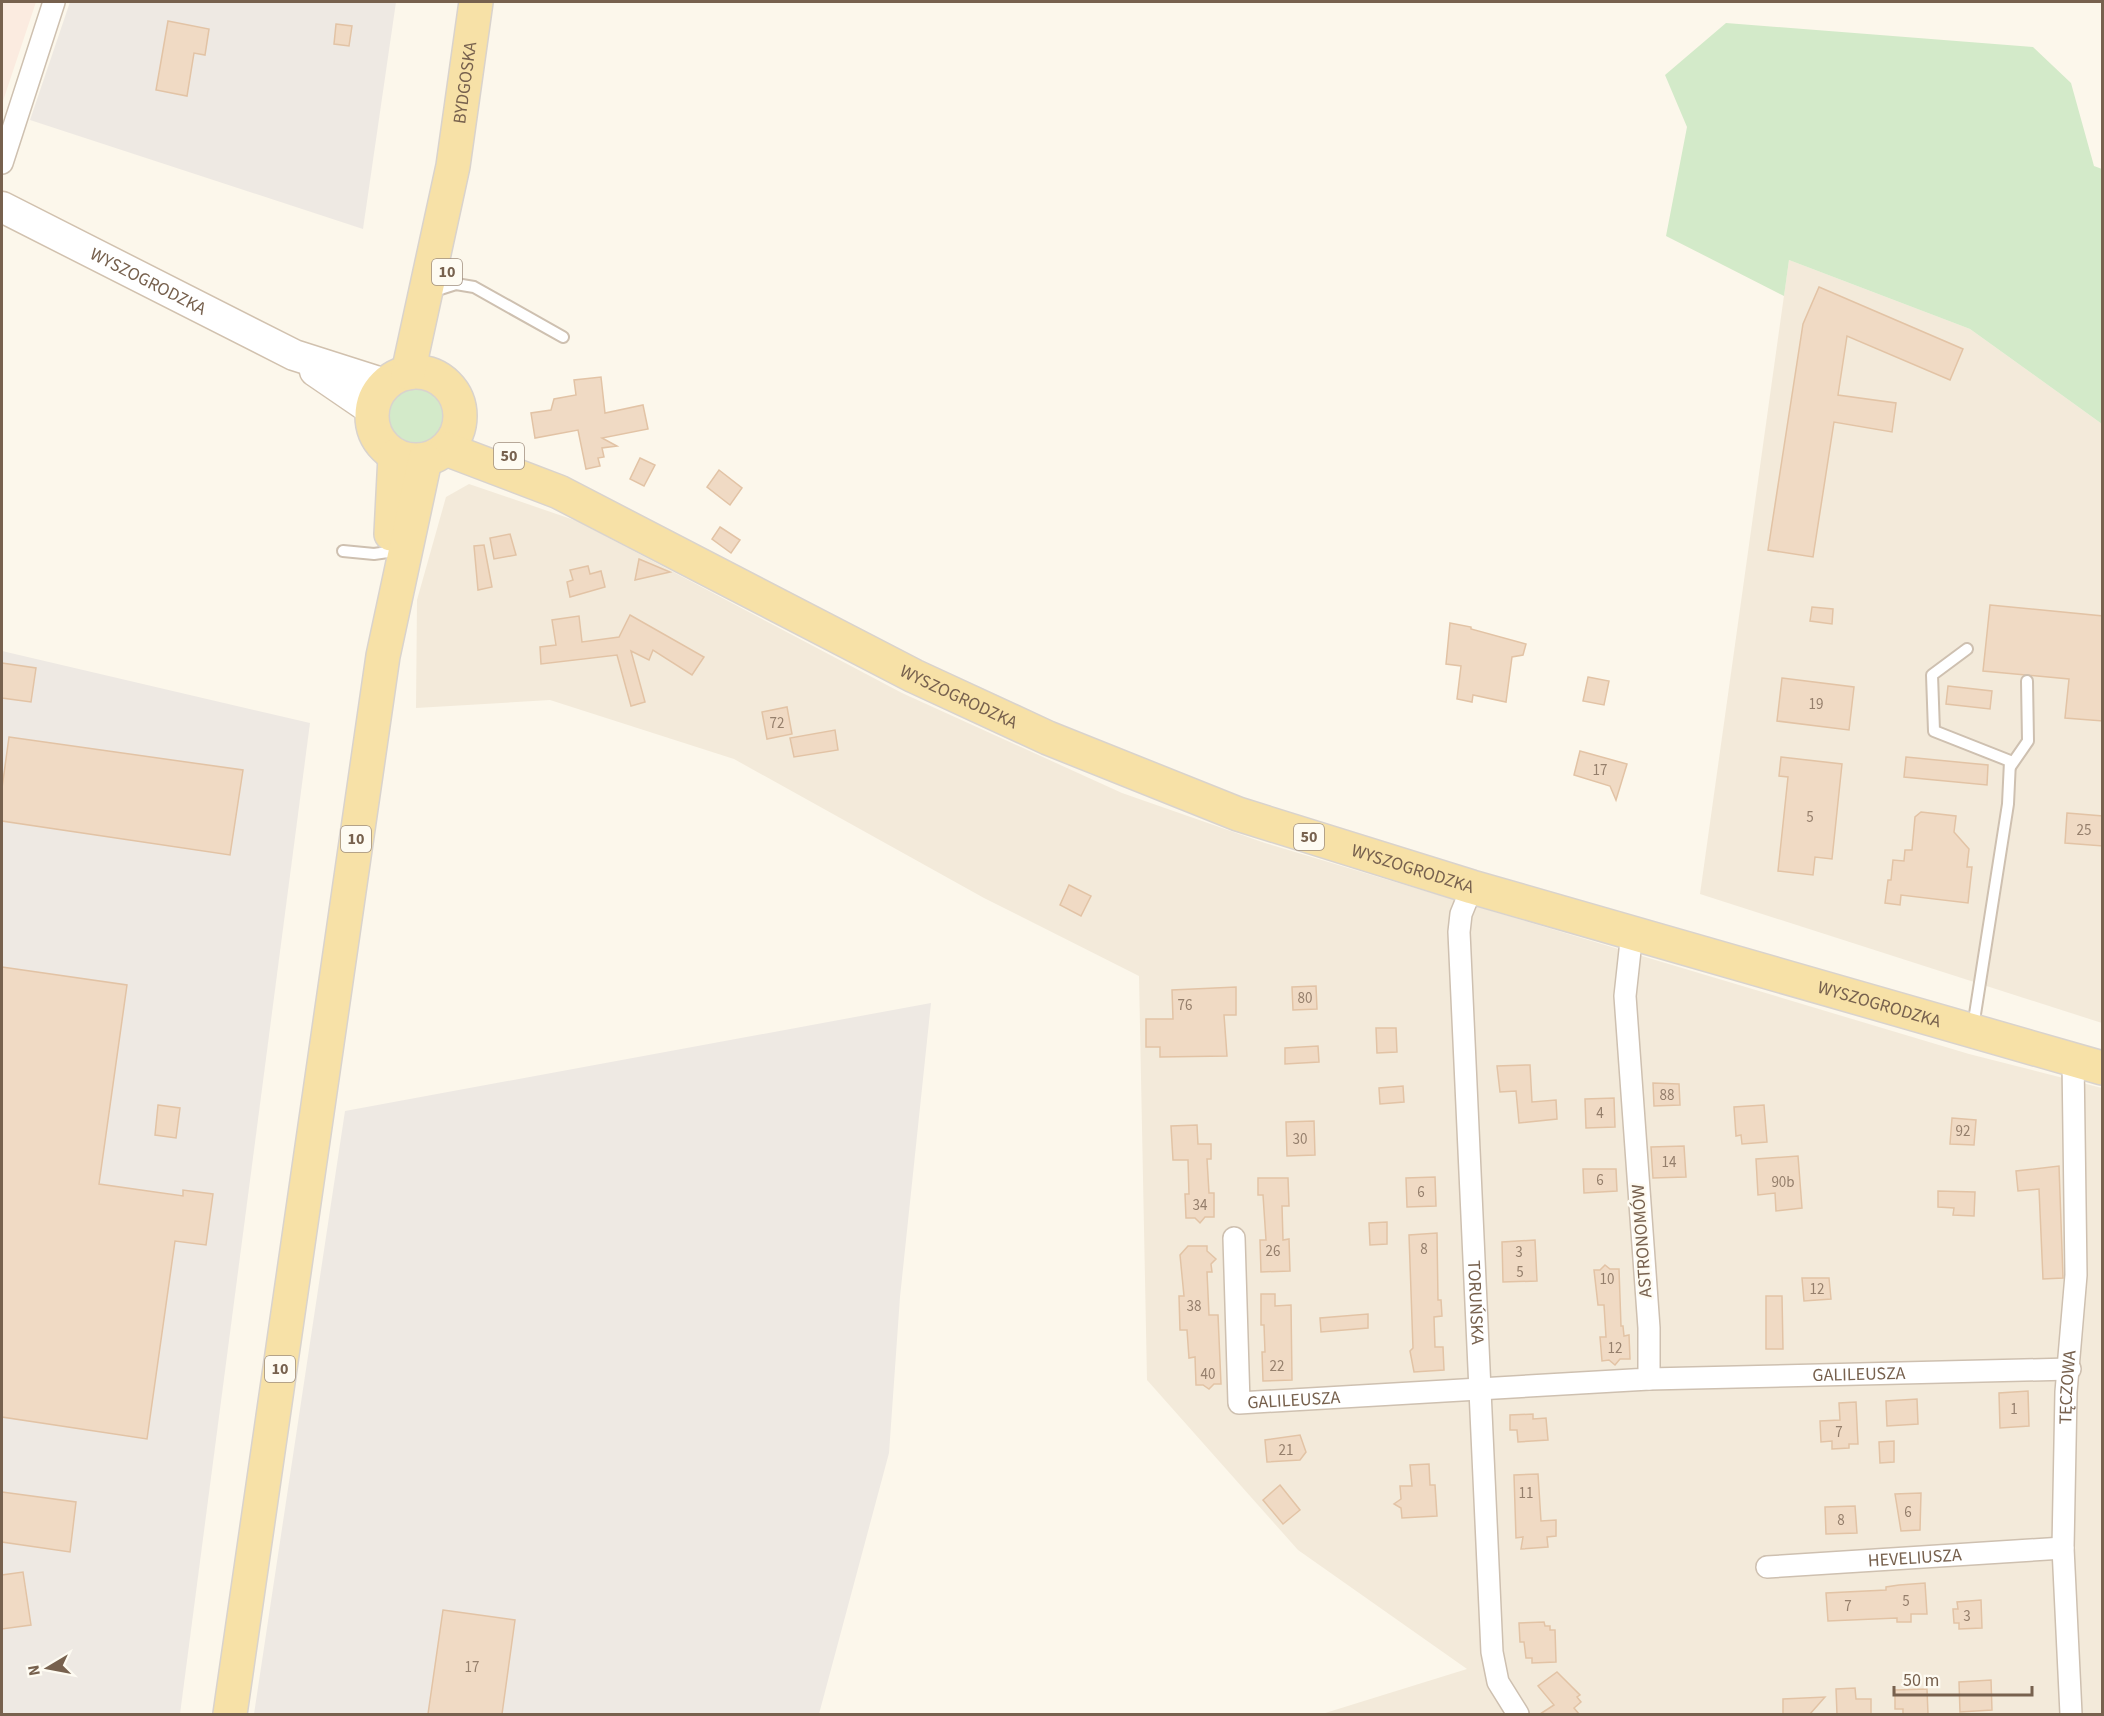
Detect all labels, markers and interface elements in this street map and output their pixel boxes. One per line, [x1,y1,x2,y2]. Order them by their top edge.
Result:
street label: BYDGOSKA [447,40,483,125]
street label: WYSZOGRODZKA [86,241,211,321]
road number: 10 [432,259,462,285]
road number: 50 [494,443,524,469]
street label: WYSZOGRODZKA [896,658,1022,735]
house number: 19 [1809,694,1823,715]
house number: 72 [770,713,784,734]
house number: 17 [1593,760,1607,781]
house number: 5 [1806,807,1814,828]
house number: 25 [2077,820,2091,841]
road number: 50 [1294,824,1324,850]
road number: 10 [341,826,371,852]
street label: WYSZOGRODZKA [1348,838,1477,899]
street label: WYSZOGRODZKA [1815,974,1944,1034]
house number: 80 [1298,988,1312,1009]
house number: 76 [1178,995,1192,1016]
house number: 88 [1660,1085,1674,1106]
house number: 4 [1596,1103,1604,1124]
house number: 92 [1956,1121,1970,1142]
house number: 30 [1293,1129,1307,1150]
house number: 14 [1662,1152,1677,1173]
house number: 6 [1596,1170,1604,1191]
house number: 90b [1771,1172,1795,1193]
house number: 6 [1417,1182,1425,1203]
street label: ASTRONOMÓW [1626,1183,1658,1299]
house number: 34 [1193,1195,1208,1216]
house number: 8 [1420,1239,1428,1260]
house number: 26 [1266,1241,1280,1262]
house number: 3 [1515,1242,1523,1263]
street label: TORUŃSKA [1462,1260,1490,1345]
house number: 5 [1516,1262,1524,1283]
house number: 10 [1600,1269,1614,1290]
house number: 12 [1810,1279,1824,1300]
house number: 38 [1187,1296,1201,1317]
house number: 12 [1608,1338,1622,1359]
street label: TĘCZOWA [2053,1349,2082,1425]
road number: 10 [265,1356,295,1382]
house number: 22 [1270,1356,1284,1377]
street label: GALILEUSZA [1812,1360,1906,1388]
house number: 40 [1201,1364,1215,1385]
street label: GALILEUSZA [1247,1385,1341,1415]
house number: 1 [2010,1399,2018,1420]
house number: 7 [1835,1422,1843,1443]
house number: 21 [1279,1440,1293,1461]
house number: 11 [1519,1483,1533,1504]
house number: 6 [1904,1502,1912,1523]
house number: 8 [1837,1510,1845,1531]
street label: HEVELIUSZA [1867,1542,1963,1573]
house number: 5 [1902,1591,1910,1612]
house number: 7 [1844,1596,1852,1617]
house number: 3 [1963,1606,1971,1627]
north arrow [18,1638,78,1698]
house number: 17 [465,1657,479,1678]
scale bar [1894,1659,2032,1697]
text: N [22,1663,46,1678]
text: 50 m [1903,1668,1939,1693]

